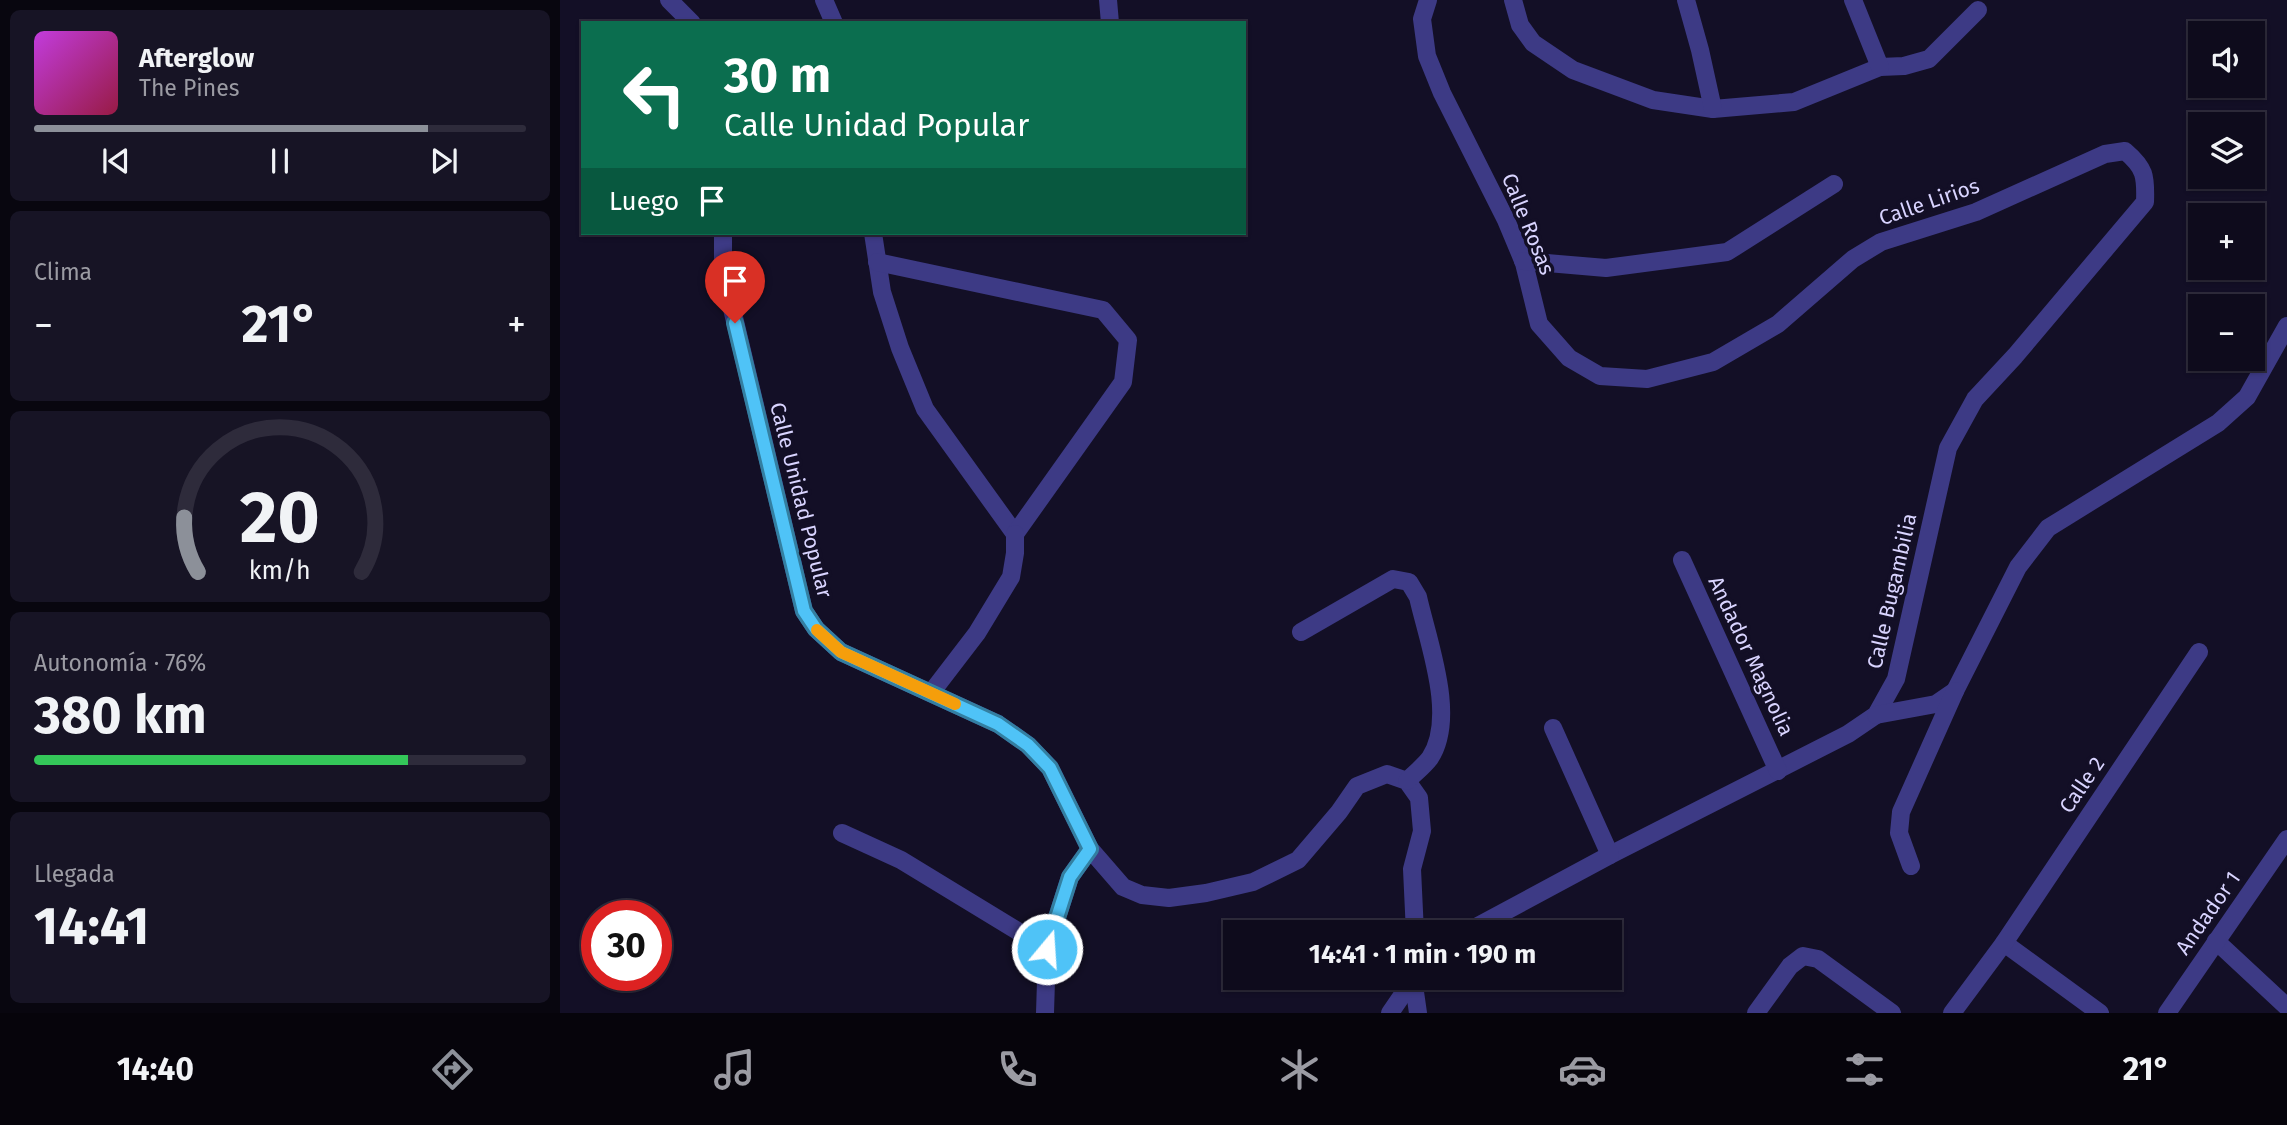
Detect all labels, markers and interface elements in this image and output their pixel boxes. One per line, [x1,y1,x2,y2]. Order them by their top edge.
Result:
map controls [2188,21,2265,371]
button: sound [2188,21,2265,98]
text: Afterglow [139,43,254,74]
text: 30 m [724,46,831,105]
icon: left [609,49,700,140]
text: The Pines [139,74,240,102]
text: Calle Unidad Popular [724,106,1029,144]
button: layers [2188,112,2265,189]
icon: previous [97,142,135,180]
icon: pause [261,142,299,180]
icon: next [425,142,463,180]
street label: Calle Rosas [1496,169,1560,279]
street label: Calle Lirios [1875,173,1983,231]
icon: arrive [693,182,731,220]
text: Luego [609,186,679,217]
button: + [2188,203,2265,280]
pin [705,251,765,323]
text: Clima [34,258,92,286]
icon: arrive [716,262,754,300]
text: 21° [242,293,319,356]
button: − [2188,294,2265,371]
text: − [34,302,53,348]
text: + [507,302,526,348]
street label: Calle Unidad Popular [764,400,838,600]
text: 20 [240,475,320,562]
street label: Calle Bugambilia [1861,511,1923,671]
text: km/h [249,556,311,586]
street label: Andador Magnolia [1703,572,1799,740]
text: Autonomía · 76% [34,649,206,677]
text: 380 km [34,684,207,747]
street label: Calle 2 [2054,752,2110,818]
text: Llegada [34,860,115,888]
street label: Andador 1 [2170,866,2246,960]
text: 14:41 [34,895,150,958]
speed limit sign: 30 [581,900,672,991]
position arrow [1010,912,1084,986]
text: 14:41 · 1 min · 190 m [1309,939,1536,970]
icon: directions [428,1045,477,1094]
icon: music [710,1045,759,1094]
icon: phone [993,1045,1042,1094]
icon: climate [1275,1045,1324,1094]
icon: car [1558,1045,1607,1094]
icon: filters [1840,1045,1889,1094]
text: 14:40 [117,1050,194,1088]
text: 21° [2123,1050,2170,1088]

